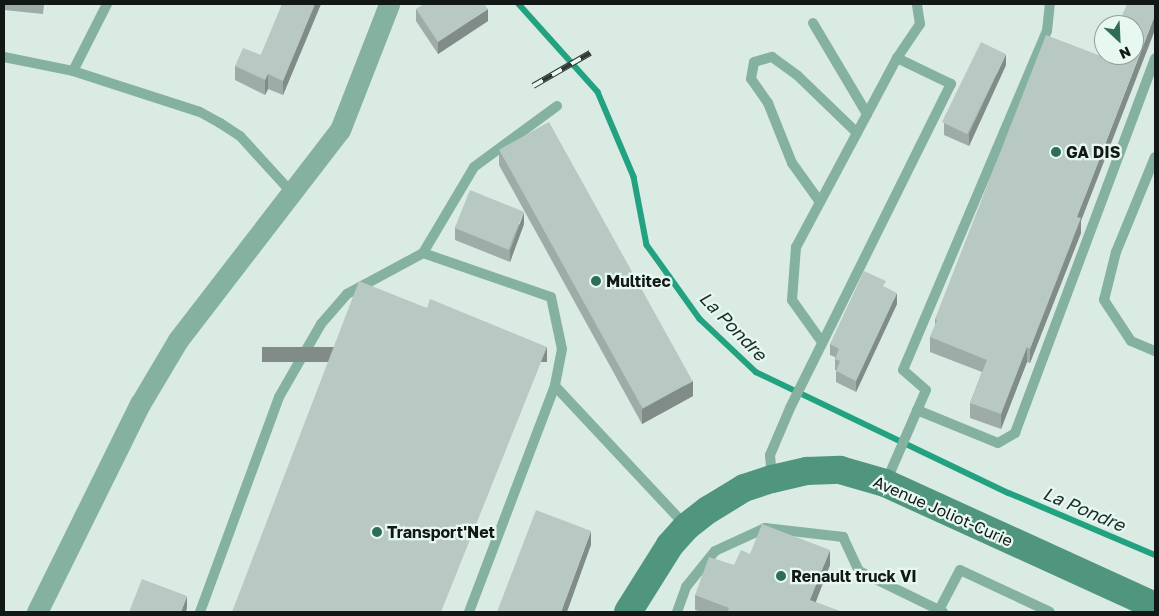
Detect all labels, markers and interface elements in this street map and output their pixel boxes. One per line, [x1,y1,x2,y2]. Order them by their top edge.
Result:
north arrow [1094,15,1144,65]
text: N [1117,43,1134,63]
place label: GA DIS [1066,142,1120,162]
marker: GA DIS [1050,146,1062,158]
place label: Multitec [606,271,671,291]
marker: Multitec [590,275,602,287]
water label: La Pondre [695,287,771,365]
street label: Avenue Joliot-Curie [870,472,1016,550]
water label: La Pondre [1040,482,1128,536]
place label: Transport'Net [387,522,495,542]
marker: Transport'Net [371,526,383,538]
place label: Renault truck VI [791,566,917,586]
marker: Renault truck VI [775,570,787,582]

